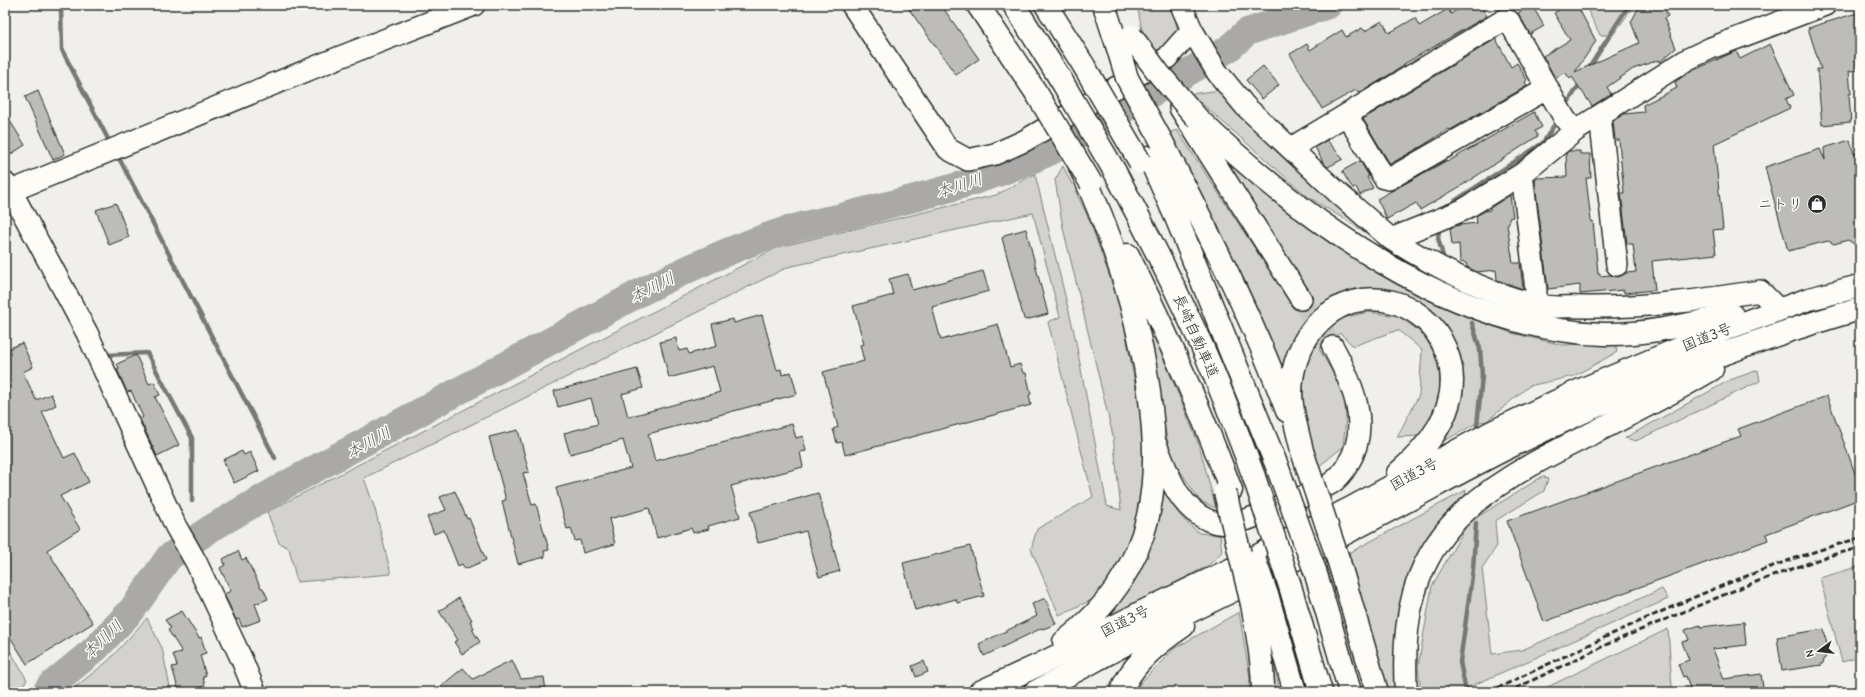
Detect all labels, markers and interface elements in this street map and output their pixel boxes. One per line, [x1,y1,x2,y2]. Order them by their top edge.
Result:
water label: 本川川 [934,170,985,202]
shop icon: ニトリ [1806,193,1828,215]
place label: ニトリ [1758,195,1803,213]
water label: 本川川 [627,269,678,307]
street label: 長崎自動車道 [1169,291,1223,381]
street label: 国道3号 [1679,319,1735,355]
water label: 本川川 [343,423,394,462]
street label: 国道3号 [1387,453,1441,495]
street label: 国道3号 [1097,601,1153,641]
water label: 本川川 [79,617,126,663]
north arrow [1799,631,1839,671]
text: N [1803,648,1817,659]

